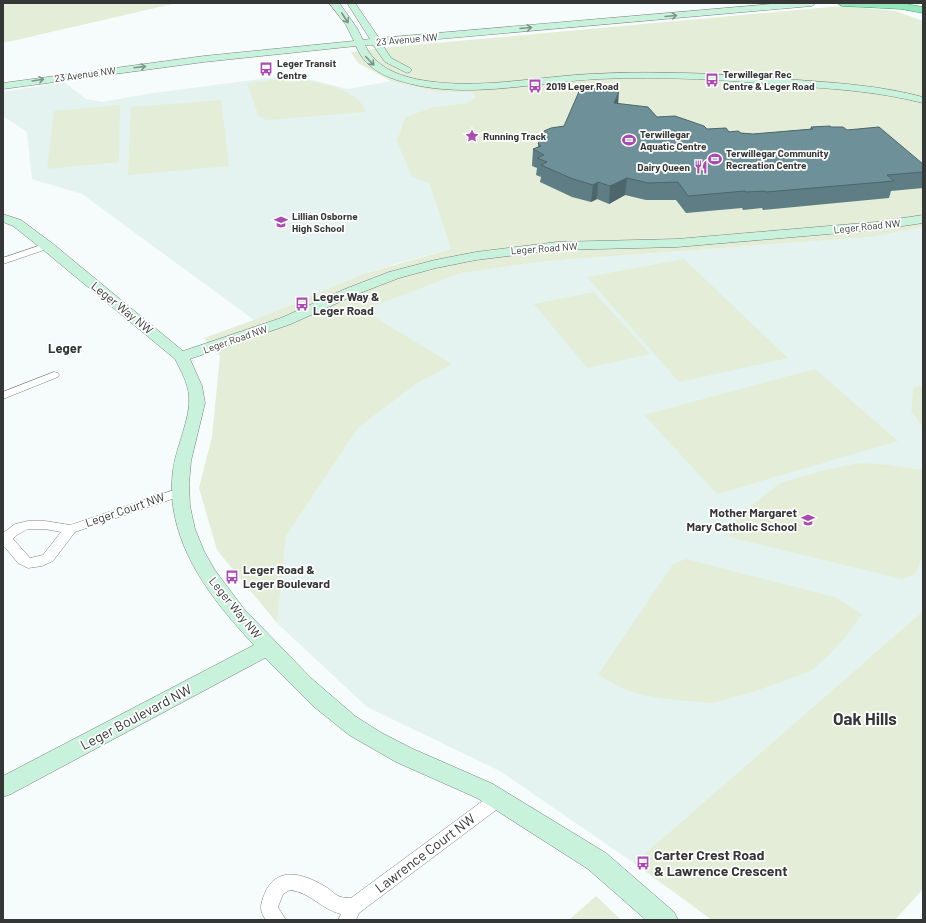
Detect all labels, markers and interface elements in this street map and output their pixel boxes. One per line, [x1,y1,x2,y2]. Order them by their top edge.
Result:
one-way arrow [664,12,677,19]
one-way arrow [341,13,349,24]
one-way arrow [519,25,532,32]
street label: 23 Avenue NW [376,30,439,48]
one-way arrow [365,56,375,66]
place label: Leger Transit Centre [277,57,336,81]
bus stop icon: Leger Transit Centre [258,61,274,77]
one-way arrow [133,63,146,70]
street label: 23 Avenue NW [54,64,117,84]
place label: Terwillegar Rec Centre & Leger Road [723,68,815,92]
bus stop icon: Terwillegar Rec Centre & Leger Road [704,72,720,88]
one-way arrow [31,76,44,84]
bus stop icon: 2019 Leger Road [527,78,543,94]
place label: 2019 Leger Road [546,80,619,92]
place icon: Running Track [464,128,480,144]
place label: Terwillegar Aquatic Centre [640,128,707,152]
place label: Running Track [483,130,547,142]
sports icon: Terwillegar Aquatic Centre [621,132,637,148]
place label: Terwillegar Community Recreation Centre [726,147,828,171]
sports icon: Terwillegar Community Recreation Centre [707,151,723,167]
restaurant icon: Dairy Queen [693,159,709,175]
place label: Dairy Queen [637,161,690,173]
place label: Lillian Osborne High School [292,210,358,234]
school or university icon: Lillian Osborne High School [273,214,289,230]
street label: Leger Road NW [833,217,901,235]
street label: Leger Road NW [510,240,578,256]
street label: Leger Way NW [89,278,157,337]
place label: Leger Way & Leger Road [313,289,380,317]
bus stop icon: Leger Way & Leger Road [294,296,310,312]
street label: Leger Road NW [201,322,269,356]
district label: Leger [48,340,82,356]
street label: Leger Court NW [83,489,167,529]
place label: Mother Margaret Mary Catholic School [686,505,797,533]
school or university icon: Mother Margaret Mary Catholic School [800,512,816,528]
place label: Leger Road & Leger Boulevard [243,562,330,590]
bus stop icon: Leger Road & Leger Boulevard [224,569,240,585]
street label: Leger Way NW [207,574,265,641]
street label: Leger Boulevard NW [77,680,194,753]
district label: Oak Hills [833,708,897,728]
street label: Lawrence Court NW [371,809,478,896]
place label: Carter Crest Road & Lawrence Crescent [654,846,787,879]
bus stop icon: Carter Crest Road & Lawrence Crescent [635,855,651,871]

